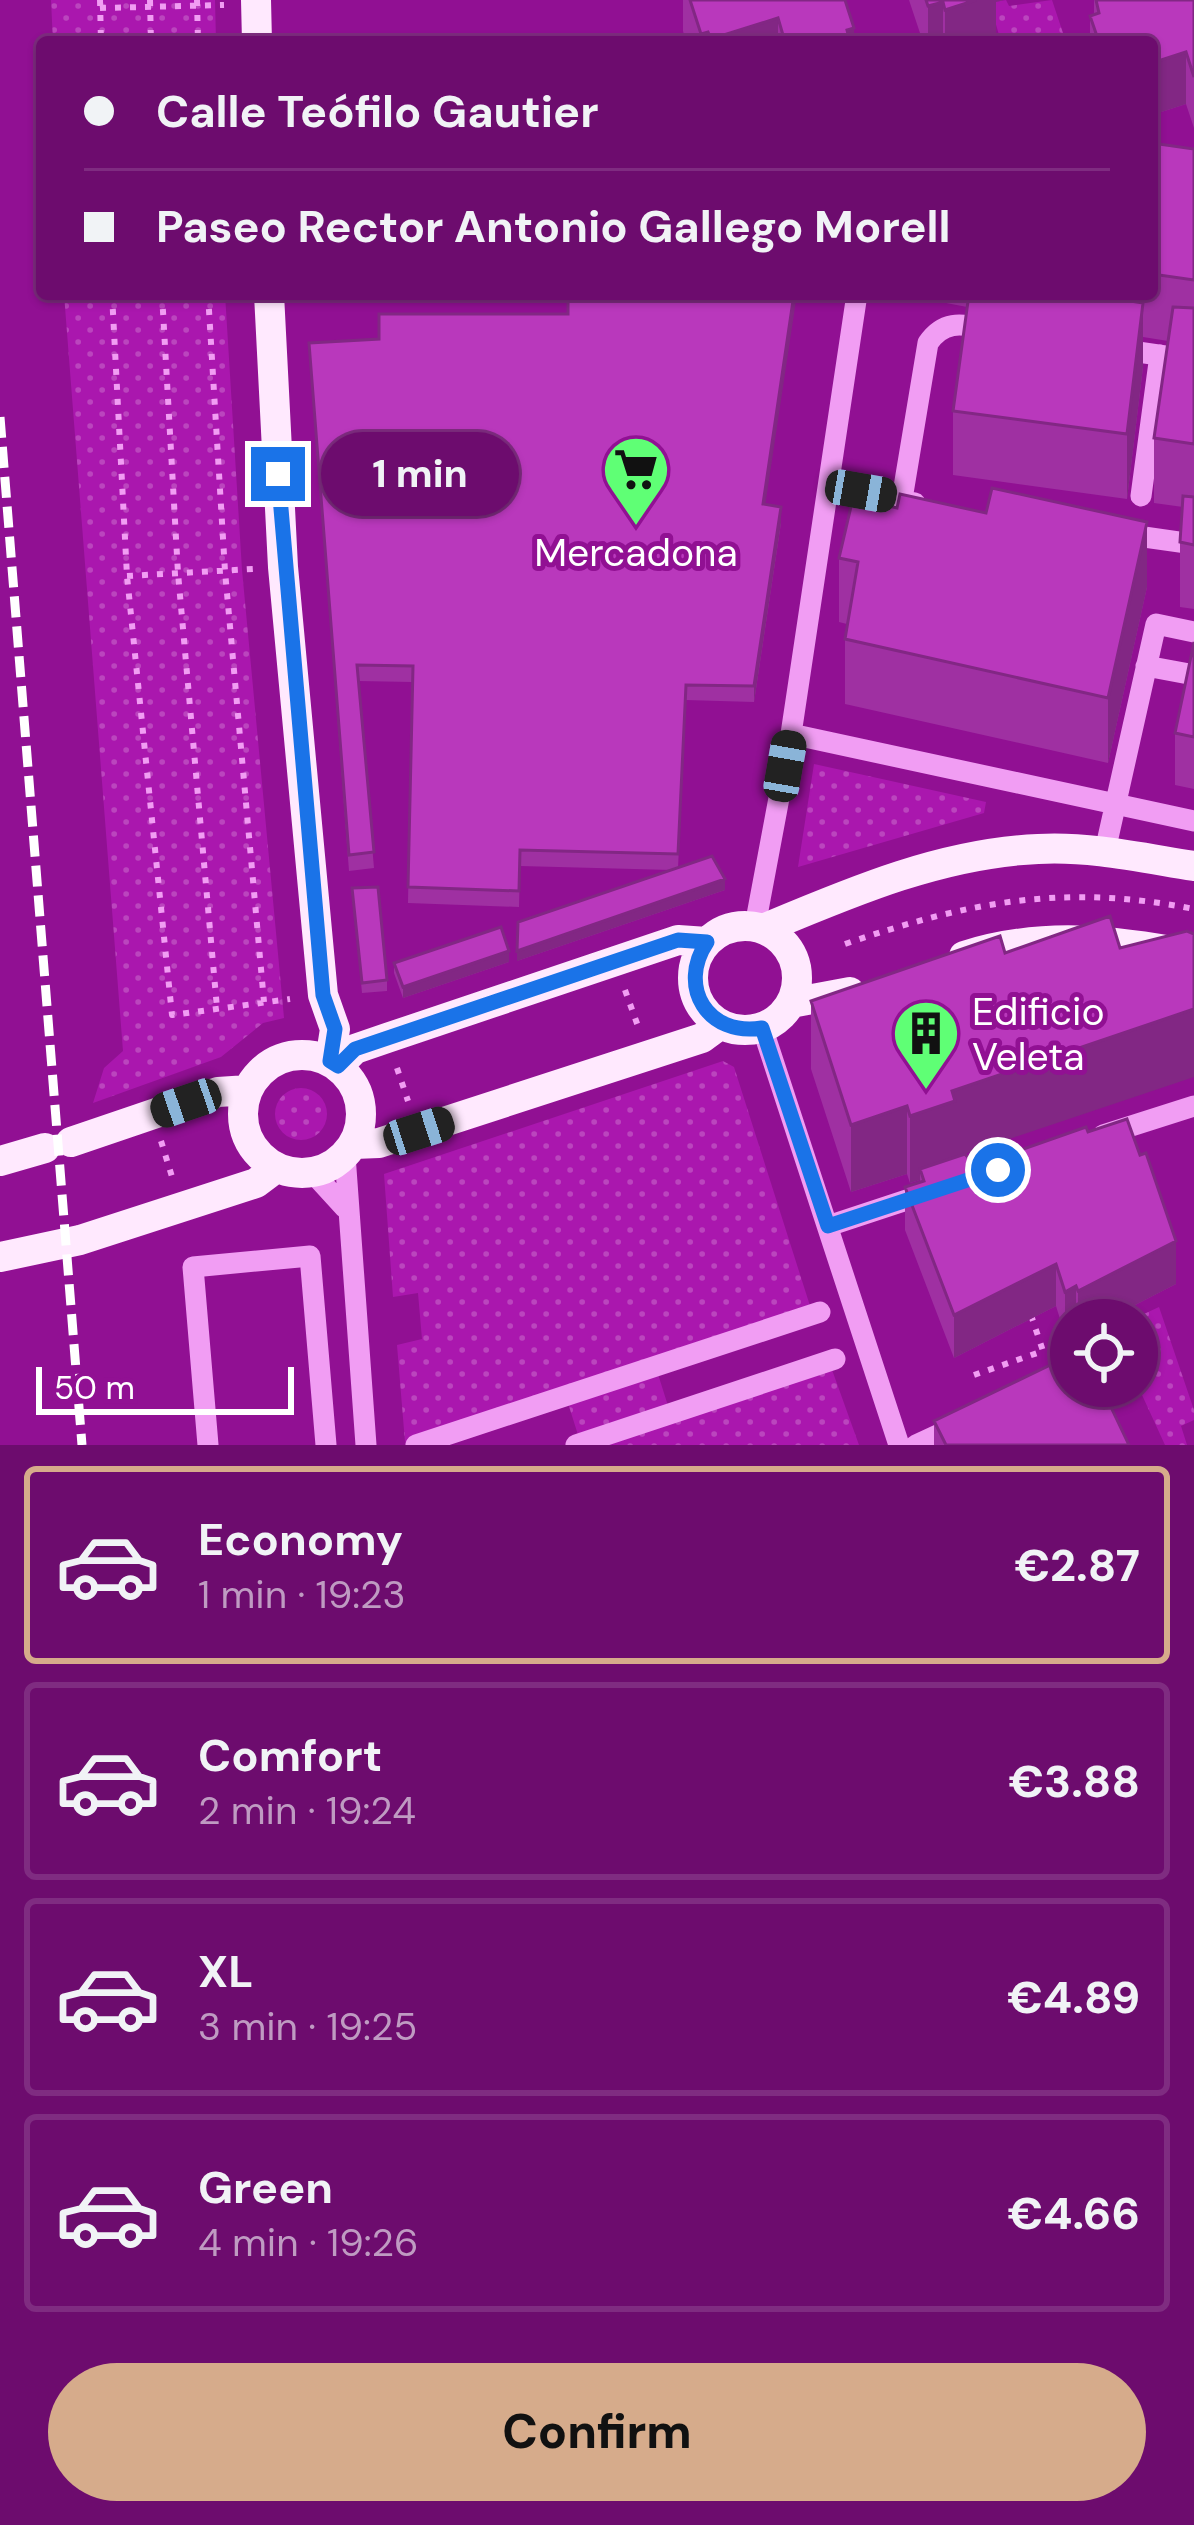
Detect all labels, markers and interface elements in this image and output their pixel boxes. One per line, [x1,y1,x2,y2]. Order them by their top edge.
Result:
text: Calle Teófilo Gautier [156,82,599,141]
text: Paseo Rector Antonio Gallego Morell [156,197,951,256]
callout: 1 min [320,432,518,516]
supermarket icon: Mercadona [601,434,671,528]
route end [251,447,305,501]
text: 1 min [372,448,468,499]
car [822,467,900,515]
place label: Mercadona [534,527,738,578]
car [761,727,809,805]
place label: Edificio Veleta [972,986,1105,1082]
building icon: Edificio Veleta [891,998,961,1092]
car [146,1074,226,1132]
car [379,1103,459,1159]
route start [971,1143,1025,1197]
map controls [1050,1299,1158,1407]
button: locate [1050,1299,1158,1407]
scale bar [36,1361,294,1414]
text: 50 m [54,1366,135,1409]
text: Economy [198,1510,403,1569]
icon: car [54,1511,162,1619]
text: €2.87 [1014,1536,1140,1595]
text: 1 min · 19:23 [198,1569,406,1620]
text: Comfort [198,1726,382,1785]
icon: car [54,1727,162,1835]
text: €3.88 [1008,1752,1140,1811]
text: 2 min · 19:24 [198,1785,416,1836]
text: XL [198,1942,253,2001]
icon: car [54,1943,162,2051]
text: €4.89 [1007,1968,1140,2027]
text: 3 min · 19:25 [198,2001,417,2052]
text: Green [198,2158,333,2217]
icon: car [54,2159,162,2267]
text: €4.66 [1008,2184,1140,2243]
text: 4 min · 19:26 [198,2217,419,2268]
button: Confirm [48,2363,1146,2501]

